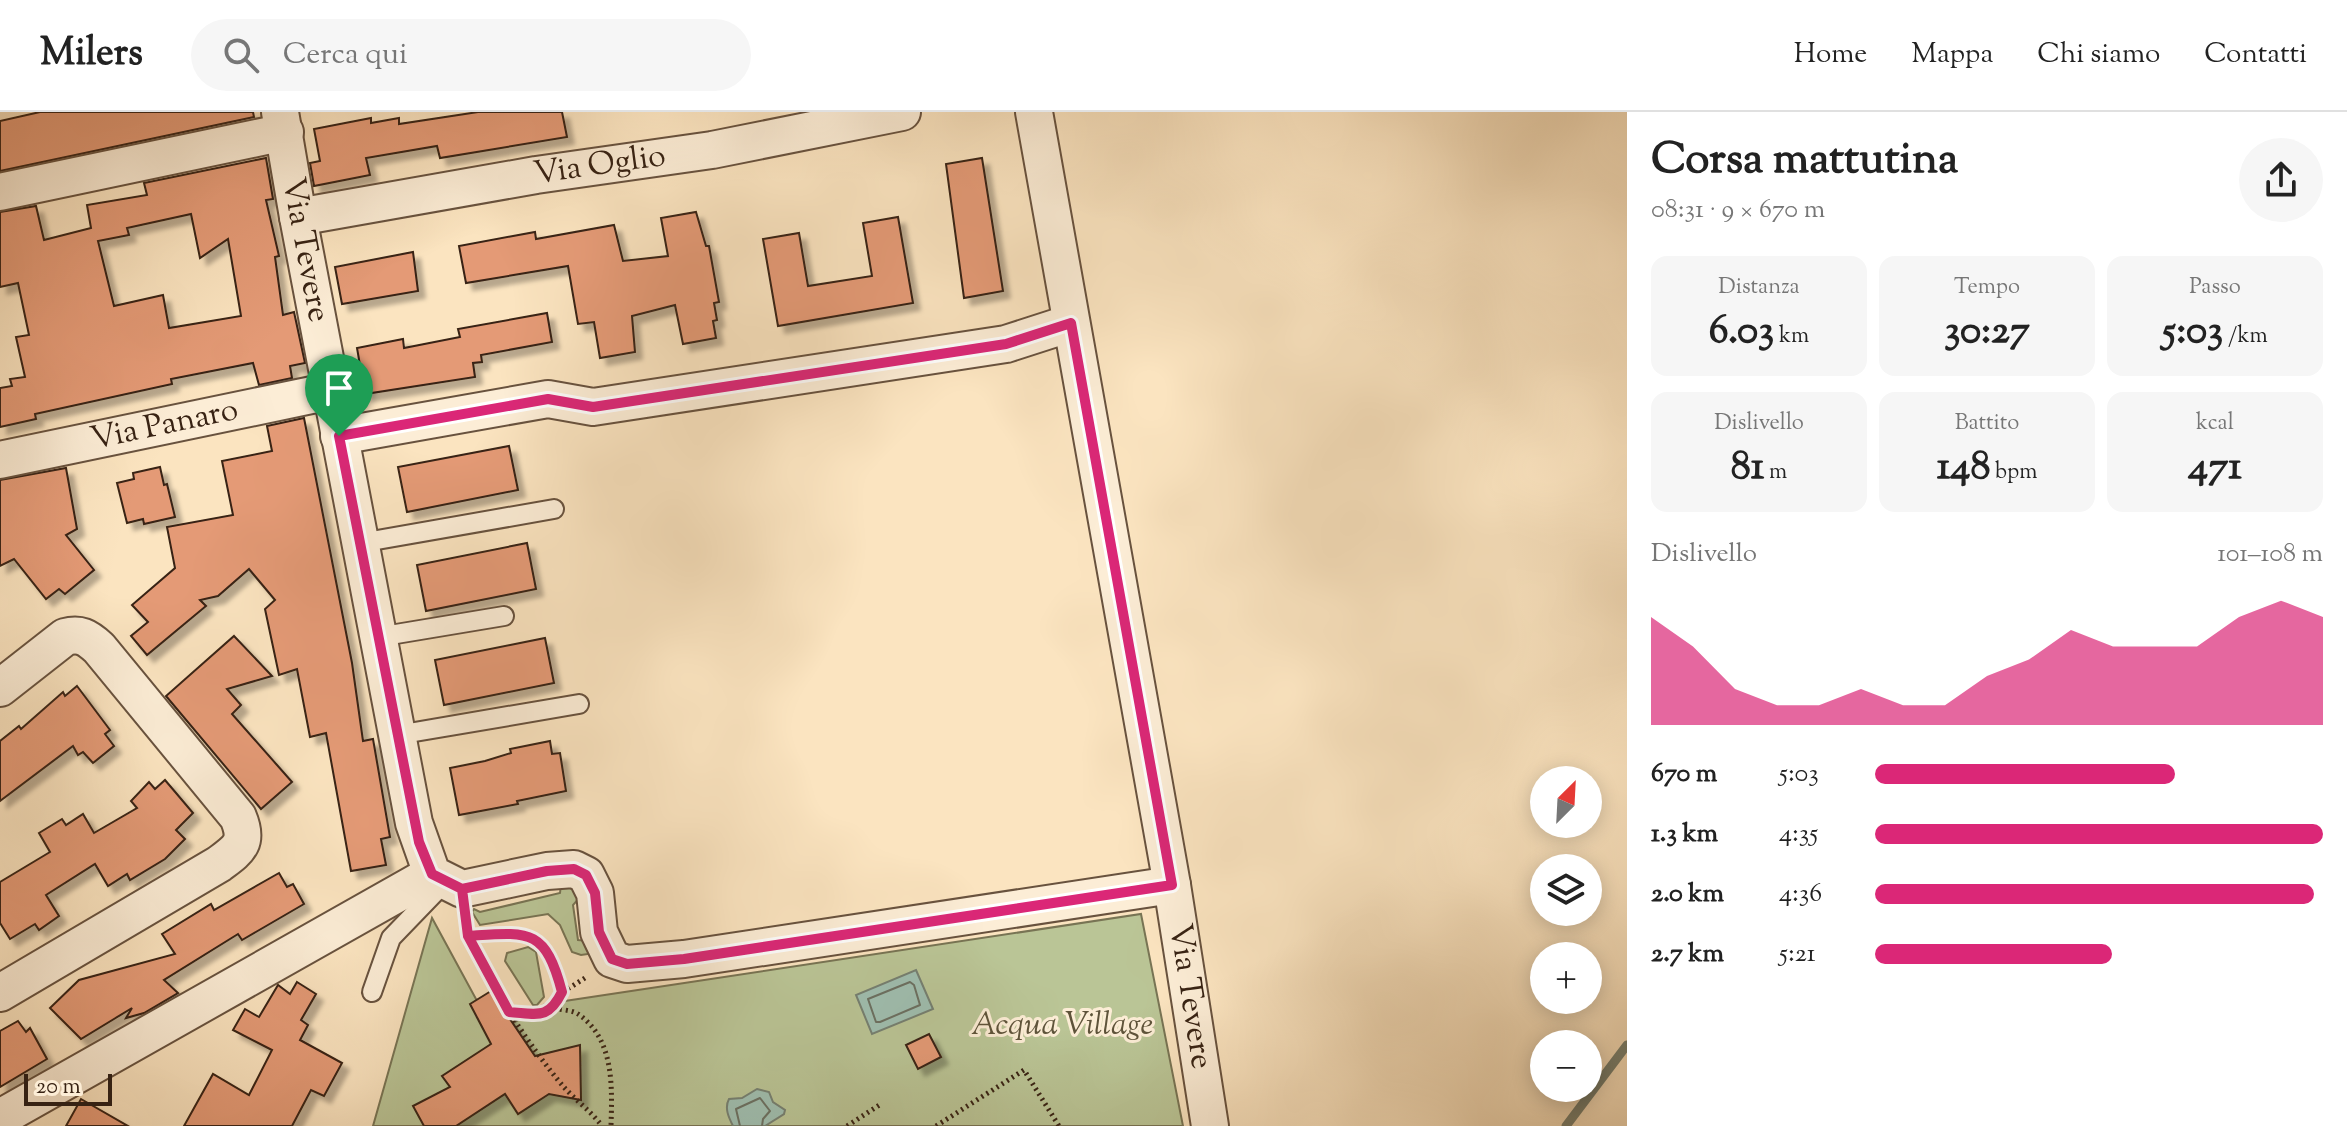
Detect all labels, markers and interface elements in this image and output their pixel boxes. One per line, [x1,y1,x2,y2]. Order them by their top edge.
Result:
search box [191,19,751,91]
text: Milers [40,28,143,82]
icon: search [219,33,263,77]
text: Cerca qui [283,34,407,77]
text: Home [1794,35,1867,75]
text: Mappa [1911,35,1993,75]
text: Chi siamo [2037,35,2160,75]
text: Contatti [2204,35,2307,75]
text: Corsa mattutina [1651,130,1958,193]
street label: Via Oglio [531,134,669,198]
button: share [2239,138,2323,222]
street label: Via Tevere [269,174,341,326]
text: 08:31 · 9 × 670 m [1651,192,1825,229]
text: Distanza [1718,272,1800,304]
text: Tempo [1954,272,2020,304]
text: Passo [2189,272,2241,304]
text: 6.03 [1709,304,1774,361]
text: 30:27 [1944,304,2030,361]
text: 5:03 [2162,304,2223,361]
text: km [1774,321,1809,353]
text: /km [2223,321,2268,353]
pin [305,354,373,436]
icon: arrive [317,366,361,410]
street label: Via Panaro [86,388,242,464]
text: Dislivello [1714,408,1804,440]
text: Battito [1955,408,2019,440]
text: kcal [2196,408,2234,440]
text: 81 [1731,440,1764,497]
text: 148 [1937,440,1990,497]
text: 471 [2188,440,2242,497]
text: m [1764,457,1787,489]
text: bpm [1990,457,2037,489]
text: Dislivello [1651,536,1757,573]
text: 101–108 m [2217,536,2323,573]
text: 670 m [1651,756,1717,793]
text: 5:03 [1779,756,1819,793]
north arrow [1530,766,1602,838]
map controls [1530,766,1602,1102]
text: 1.3 km [1651,816,1718,853]
text: 4:35 [1779,816,1818,853]
button: layers [1530,854,1602,926]
text: 2.0 km [1651,876,1724,913]
text: 4:36 [1779,876,1822,913]
street label: Via Tevere [1155,921,1224,1072]
text: 2.7 km [1651,936,1724,973]
text: 5:21 [1779,936,1816,973]
button: + [1530,942,1602,1014]
park label: Acqua Village [971,1003,1153,1049]
button: − [1530,1030,1602,1102]
scale bar [24,1070,112,1106]
text: 20 m [36,1072,81,1104]

